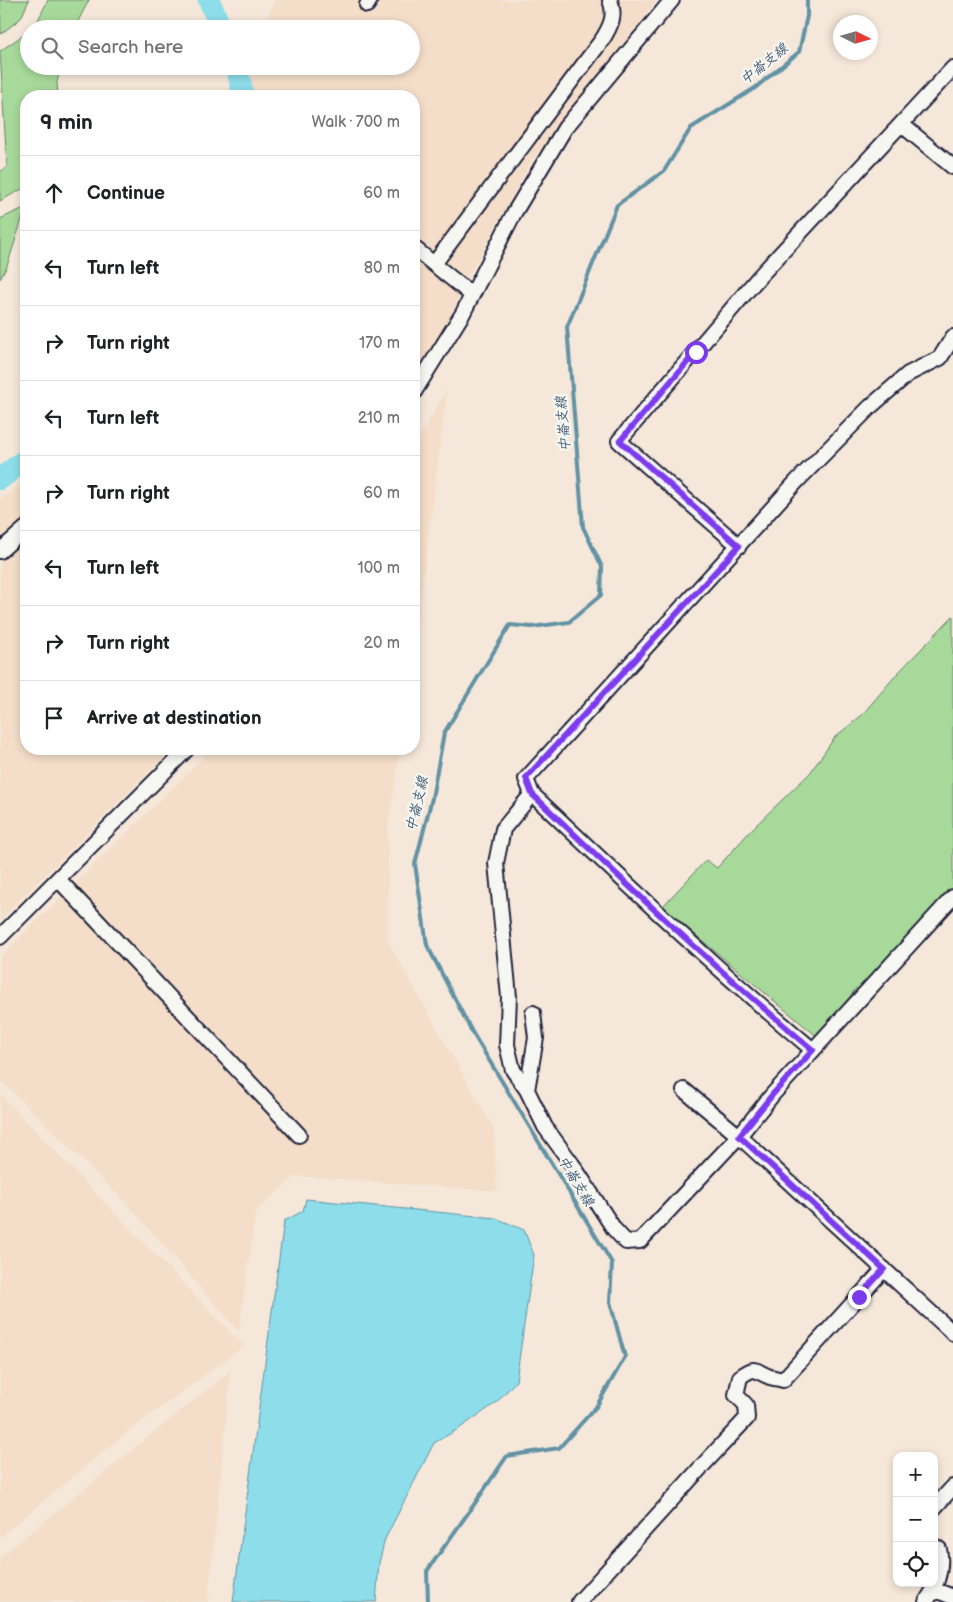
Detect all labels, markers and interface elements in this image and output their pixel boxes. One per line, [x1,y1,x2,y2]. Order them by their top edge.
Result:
north arrow [833,15,878,60]
search box [20,20,420,75]
icon: search [38,34,66,62]
text: Search here [78,36,183,59]
water label: 中崙支線 [737,39,792,88]
text: 9 min [40,110,93,135]
text: Walk · 700 m [312,113,400,132]
icon: ahead [40,179,68,207]
text: Continue [87,182,165,205]
text: 60 m [363,184,400,203]
icon: left [40,254,68,282]
text: Turn left [87,257,159,280]
text: 80 m [364,259,400,278]
icon: right [40,329,68,357]
text: Turn right [87,332,170,355]
text: 170 m [359,334,400,353]
route start [685,341,708,364]
water label: 中崙支線 [552,394,574,453]
icon: left [40,404,68,432]
text: Turn left [87,407,159,430]
text: 210 m [358,409,400,428]
icon: right [40,479,68,507]
text: Turn right [87,482,170,505]
text: 60 m [363,484,400,503]
icon: left [40,554,68,582]
text: Turn left [87,557,159,580]
text: 100 m [357,559,400,578]
icon: right [40,629,68,657]
text: Turn right [87,632,170,655]
text: 20 m [364,634,400,653]
icon: arrive [40,704,68,732]
text: Arrive at destination [87,707,262,730]
water label: 中崙支線 [402,774,432,833]
water label: 中崙支線 [554,1153,598,1210]
route end [848,1286,871,1309]
map controls [893,1452,938,1587]
button: + [893,1452,938,1497]
button: − [893,1497,938,1542]
button: locate [893,1542,938,1587]

